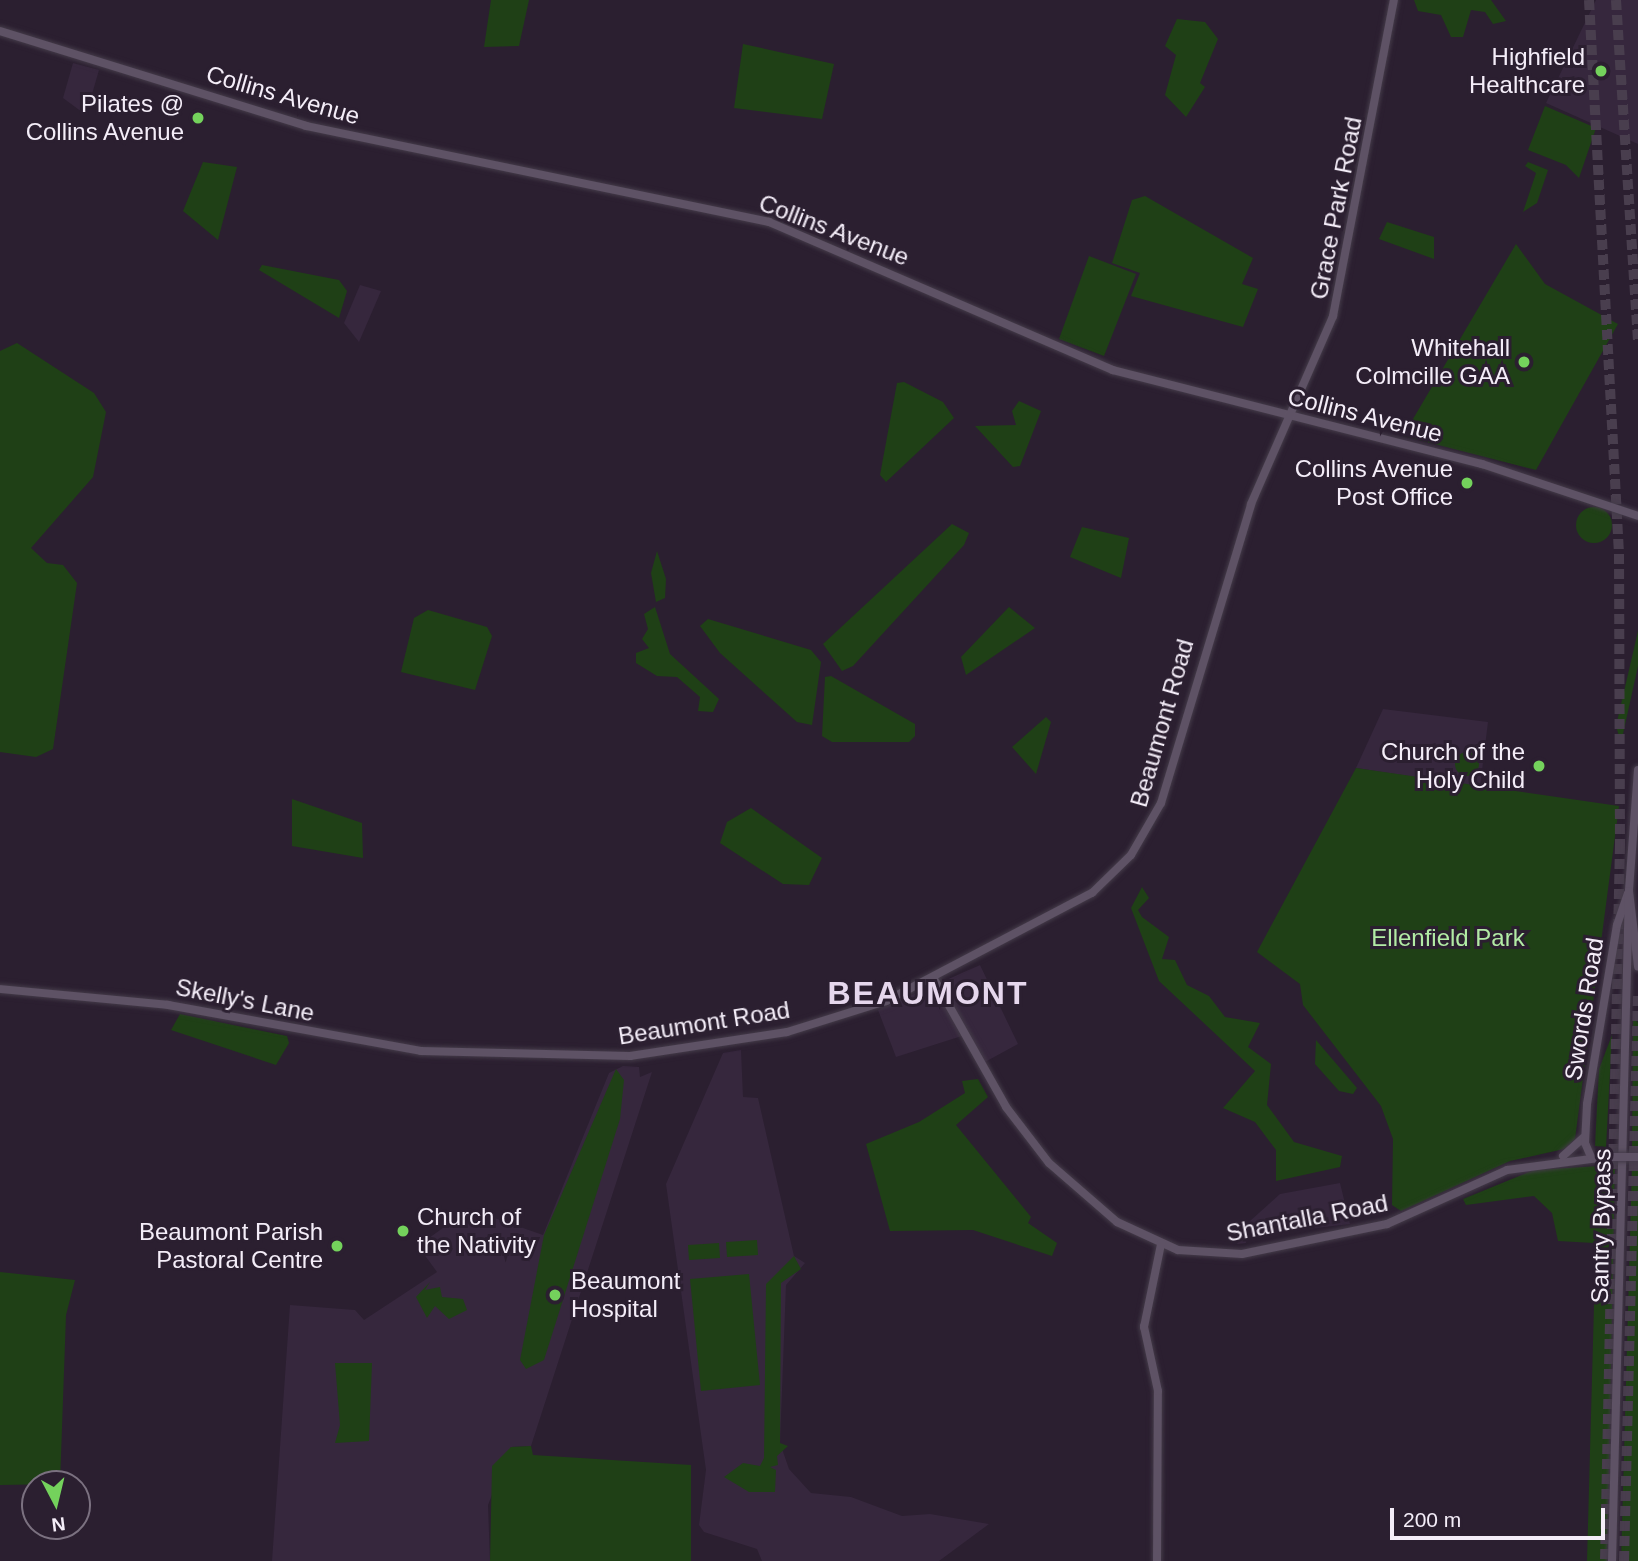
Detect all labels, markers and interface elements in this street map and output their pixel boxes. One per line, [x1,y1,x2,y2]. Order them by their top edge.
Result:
place label: Highfield Healthcare [1469,43,1585,99]
street label: Collins Avenue [202,59,364,131]
marker: Highfield Healthcare [1591,61,1611,81]
place label: Pilates @ Collins Avenue [24,90,184,146]
marker: Pilates @ Collins Avenue [190,110,206,126]
street label: Grace Park Road [1304,114,1368,302]
street label: Collins Avenue [754,188,914,272]
place label: Whitehall Colmcille GAA [1355,334,1510,390]
marker: Whitehall Colmcille GAA [1516,354,1532,370]
street label: Collins Avenue [1284,382,1446,448]
place label: Collins Avenue Post Office [1293,455,1453,511]
marker: Collins Avenue Post Office [1459,475,1475,491]
street label: Beaumont Road [1124,636,1200,810]
place label: Church of the Holy Child [1381,738,1525,794]
marker: Church of the Holy Child [1531,758,1547,774]
park label: Ellenfield Park [1371,924,1525,952]
street label: Swords Road [1559,936,1609,1082]
street label: Skelly's Lane [173,972,317,1028]
district label: BEAUMONT [829,974,1027,1012]
street label: Beaumont Road [616,995,792,1051]
street label: Santry Bypass [1585,1148,1617,1304]
street label: Shantalla Road [1224,1188,1390,1248]
place label: Church of the Nativity [417,1203,536,1259]
place label: Beaumont Parish Pastoral Centre [139,1218,323,1274]
marker: Church of the Nativity [395,1223,411,1239]
marker: Beaumont Parish Pastoral Centre [329,1238,345,1254]
place label: Beaumont Hospital [571,1267,680,1323]
marker: Beaumont Hospital [545,1285,565,1305]
north arrow [21,1470,91,1540]
scale bar [1393,1494,1608,1538]
text: 200 m [1403,1508,1461,1531]
text: N [50,1513,66,1536]

